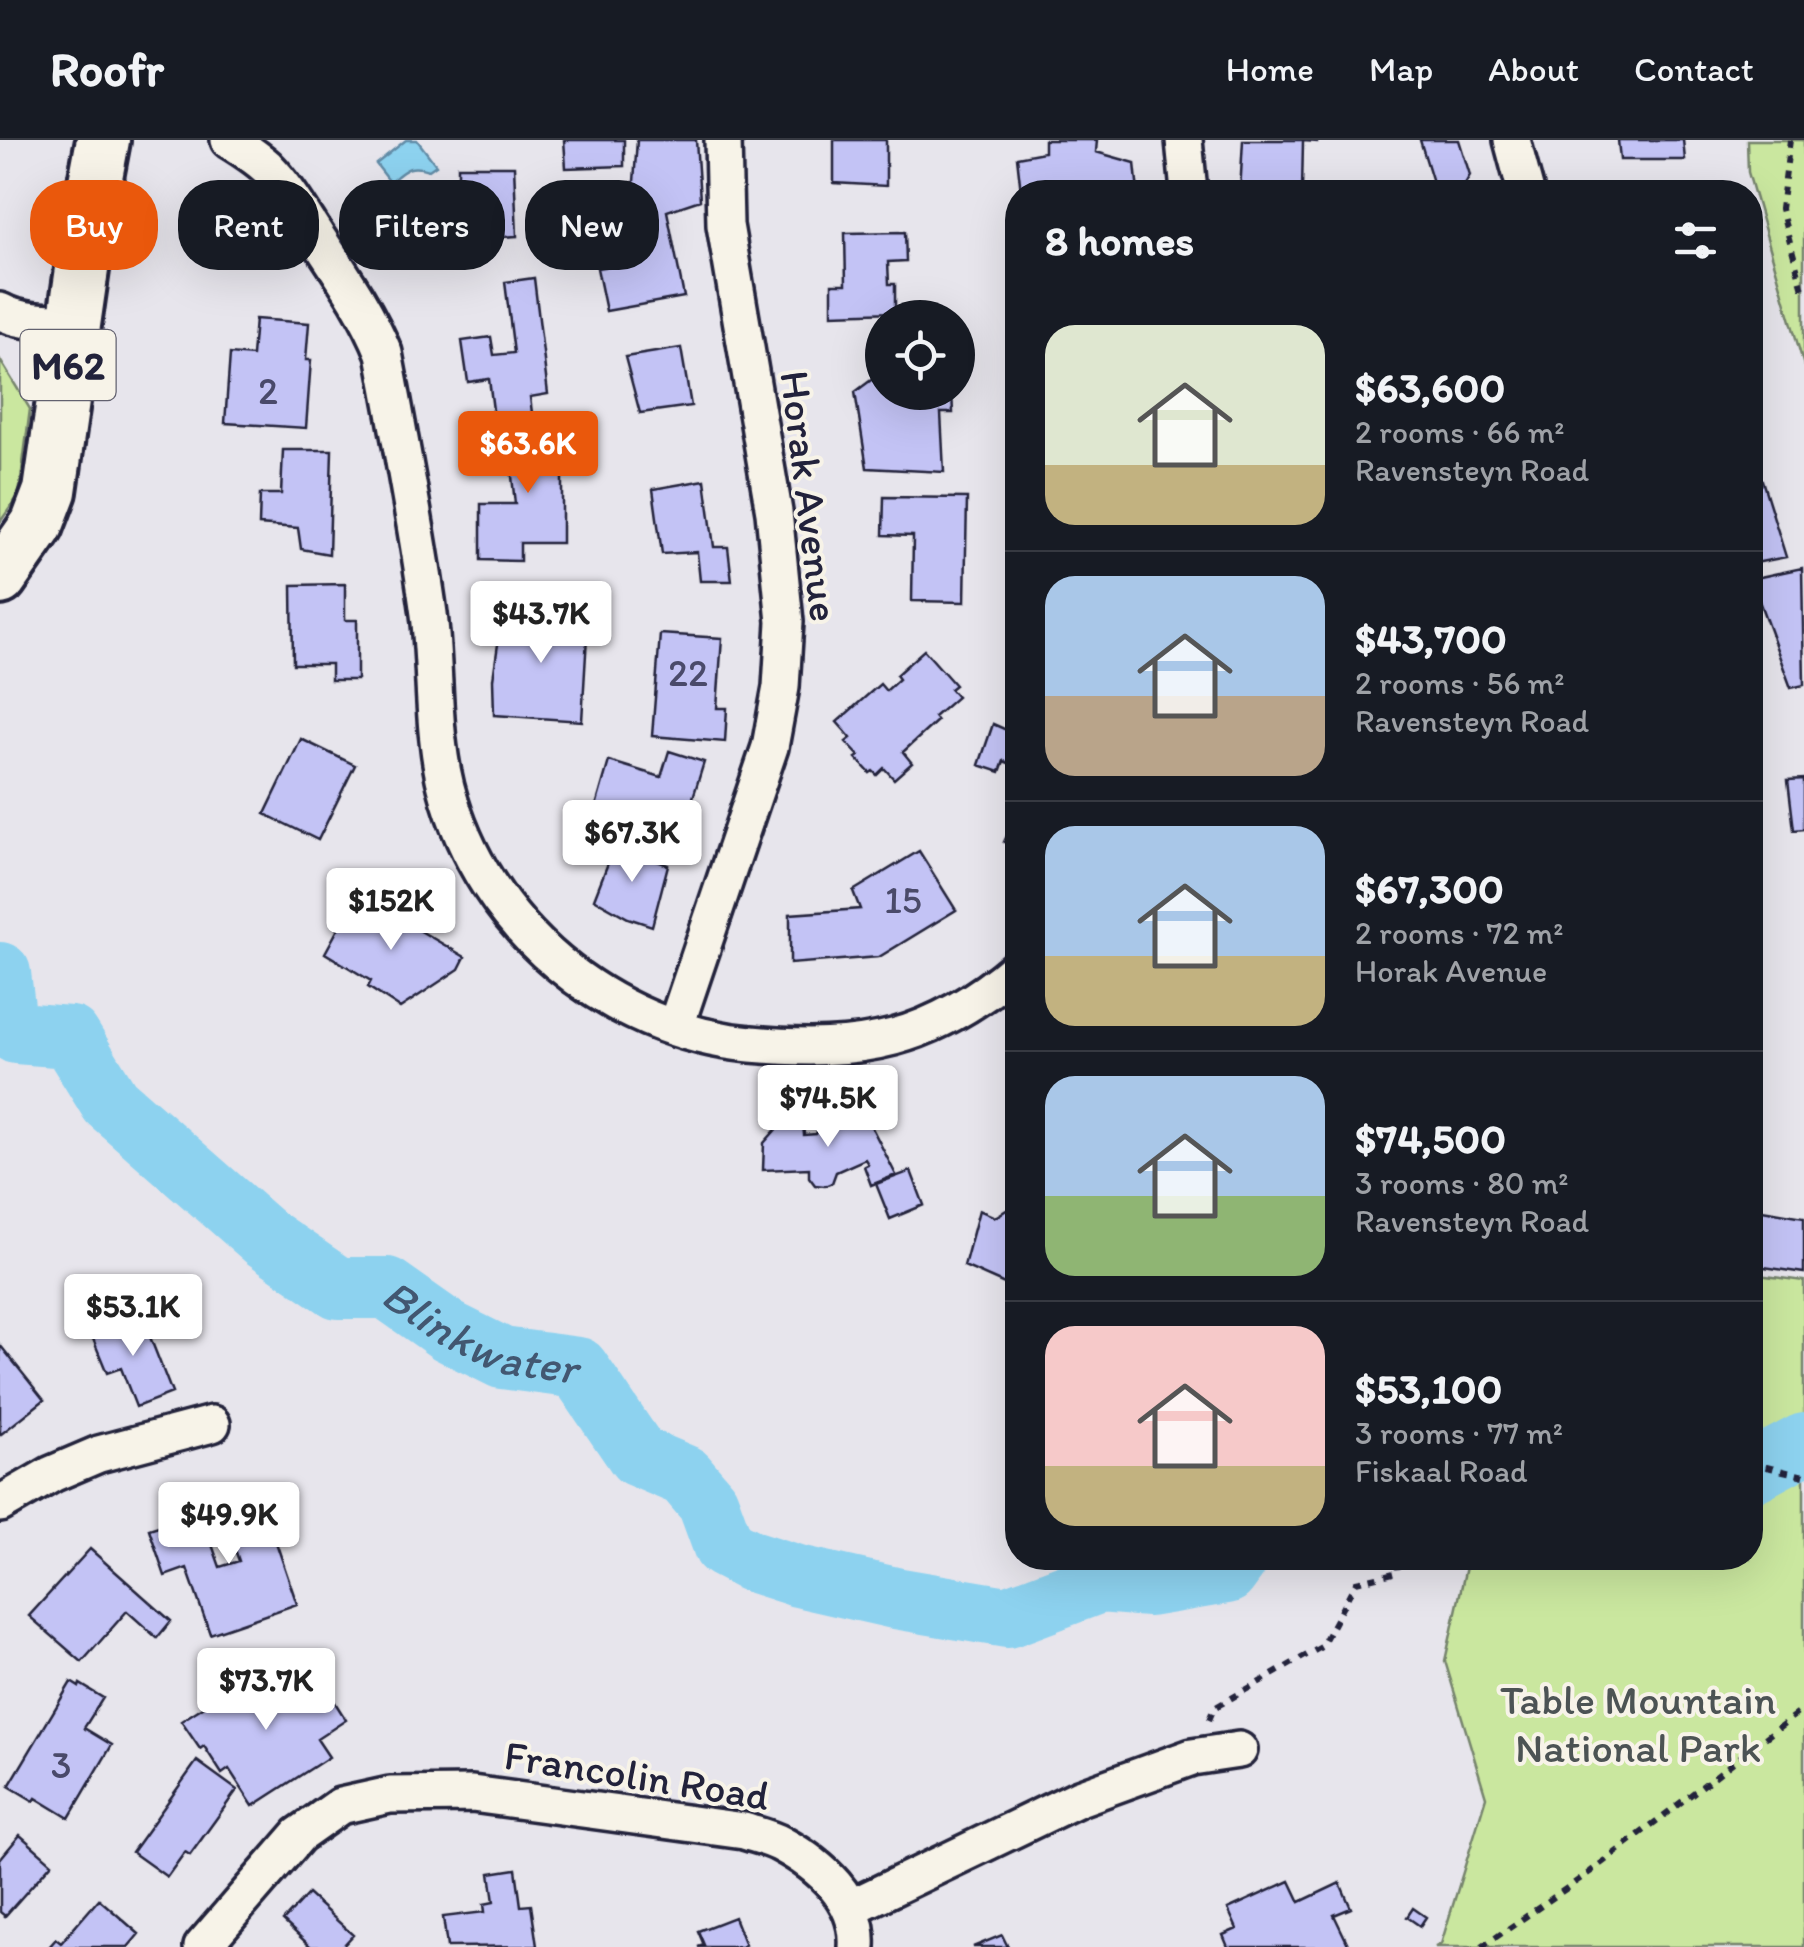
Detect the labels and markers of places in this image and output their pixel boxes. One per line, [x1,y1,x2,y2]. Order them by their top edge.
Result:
pin: $63.6K [447,411,609,496]
pin: $43.7K [460,581,622,666]
pin: $67.3K [551,800,713,885]
pin: $152K [321,868,461,953]
pin: $74.5K [747,1065,909,1150]
pin: $53.1K [52,1274,214,1359]
pin: $49.9K [148,1482,310,1567]
pin: $73.7K [185,1648,347,1733]

